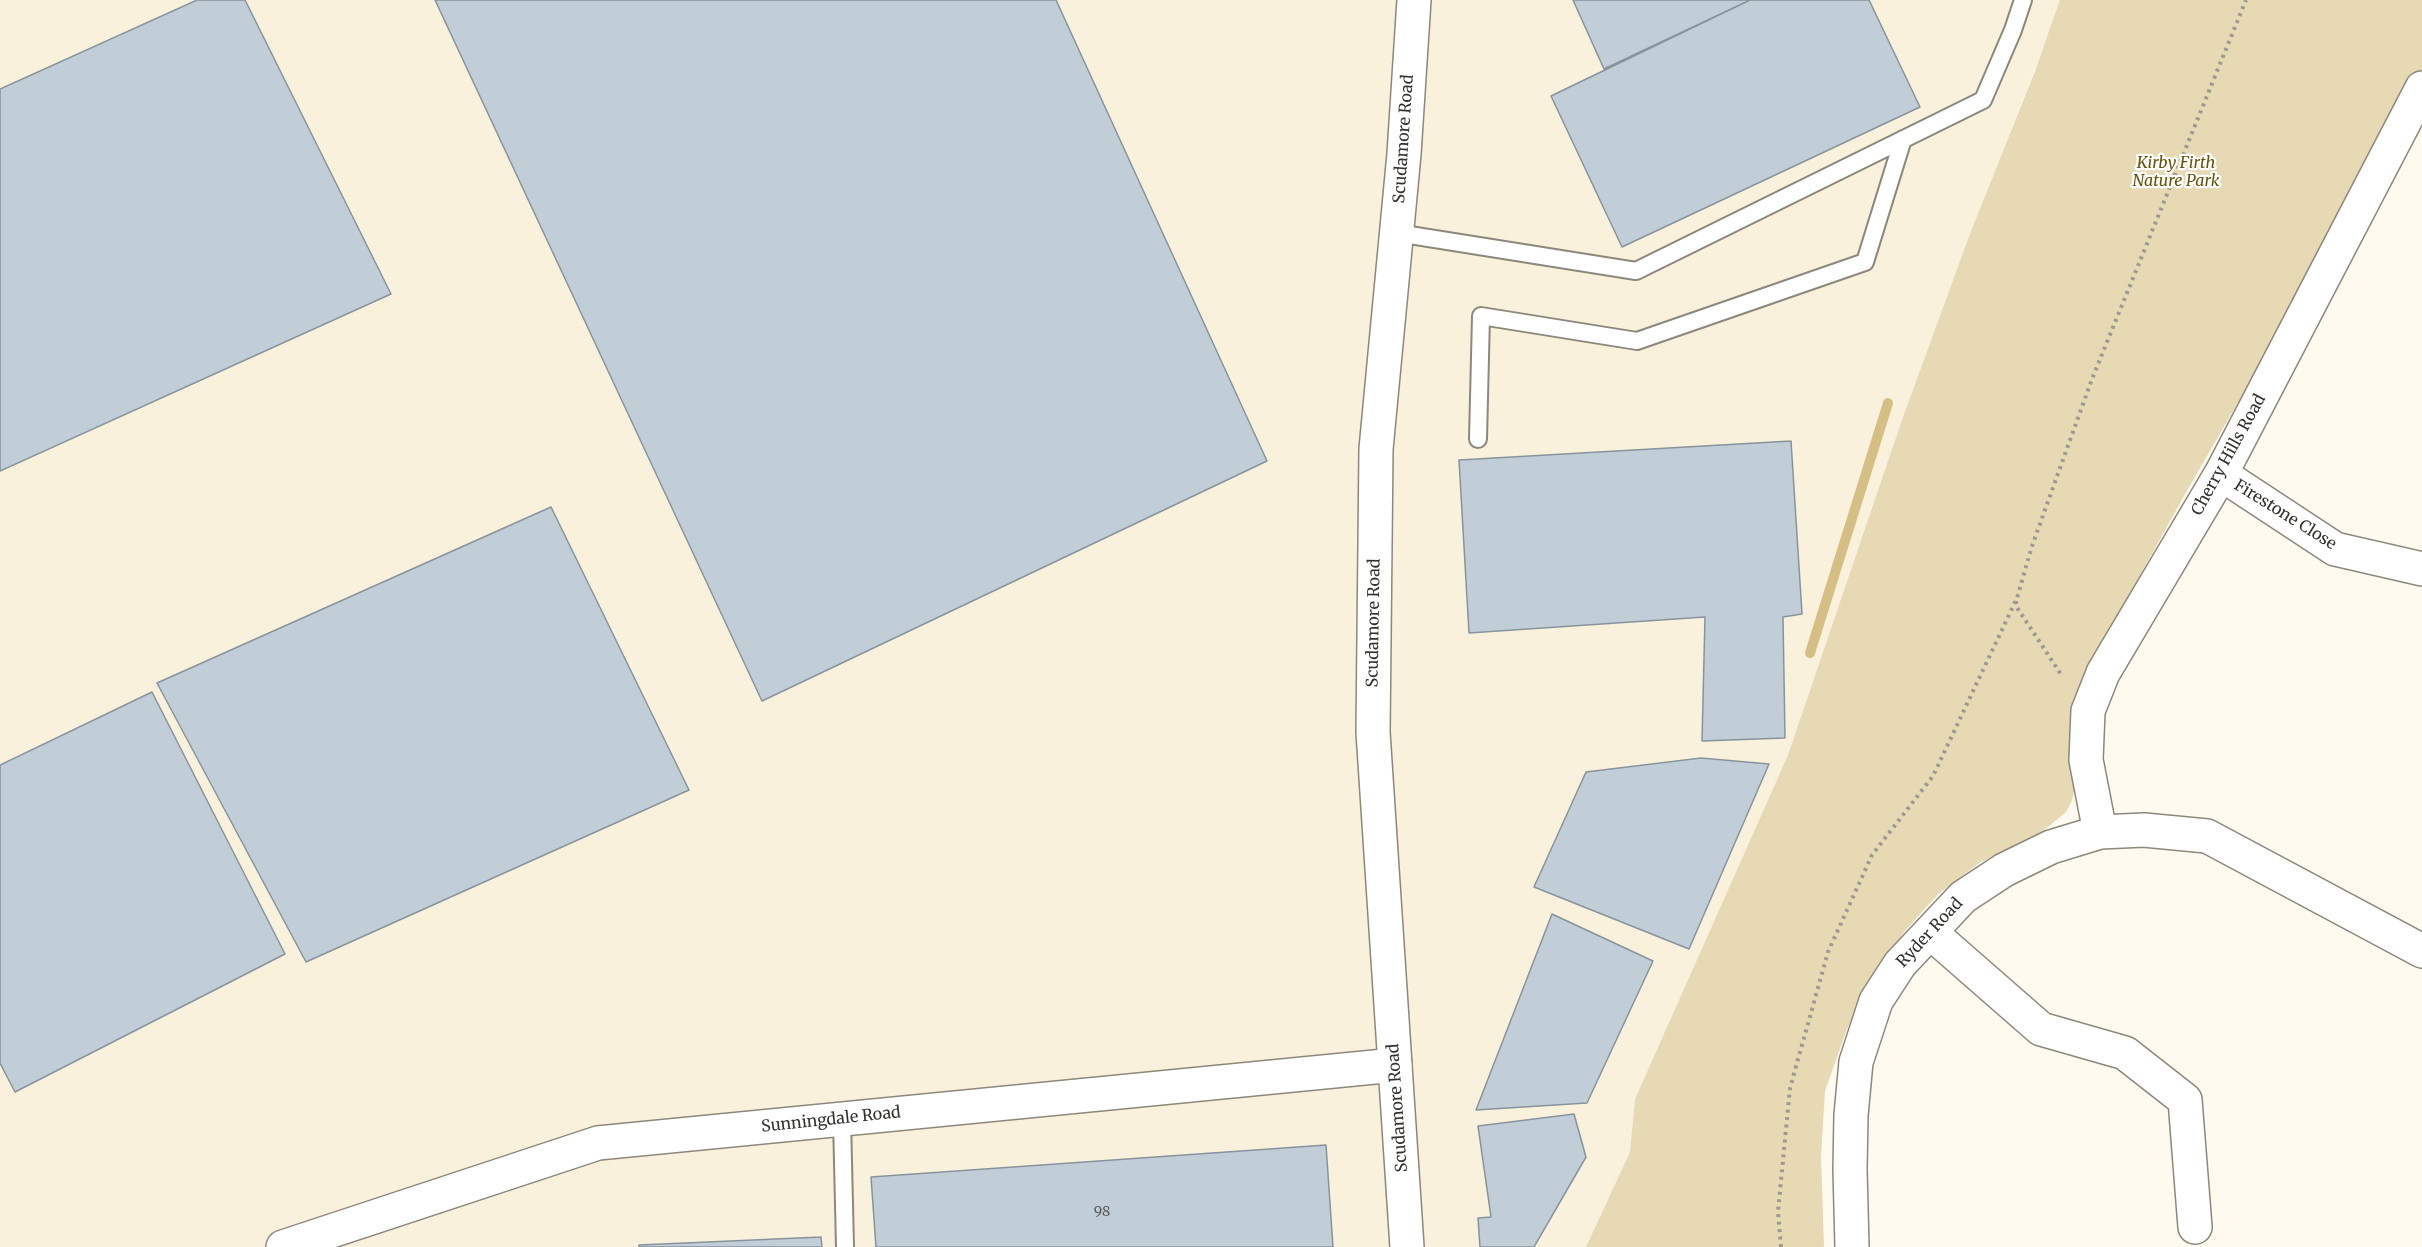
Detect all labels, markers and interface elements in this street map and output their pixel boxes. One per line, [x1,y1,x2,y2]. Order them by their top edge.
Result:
street label: Scudamore Road [1390,74,1418,204]
park label: Kirby Firth Nature Park [2133,153,2219,191]
street label: Cherry Hills Road [2188,391,2270,519]
street label: Firestone Close [2230,476,2340,554]
street label: Scudamore Road [1363,558,1385,688]
street label: Ryder Road [1893,894,1967,972]
street label: Scudamore Road [1384,1043,1412,1173]
street label: Sunningdale Road [760,1103,902,1137]
house number: 98 [1094,1204,1110,1220]

